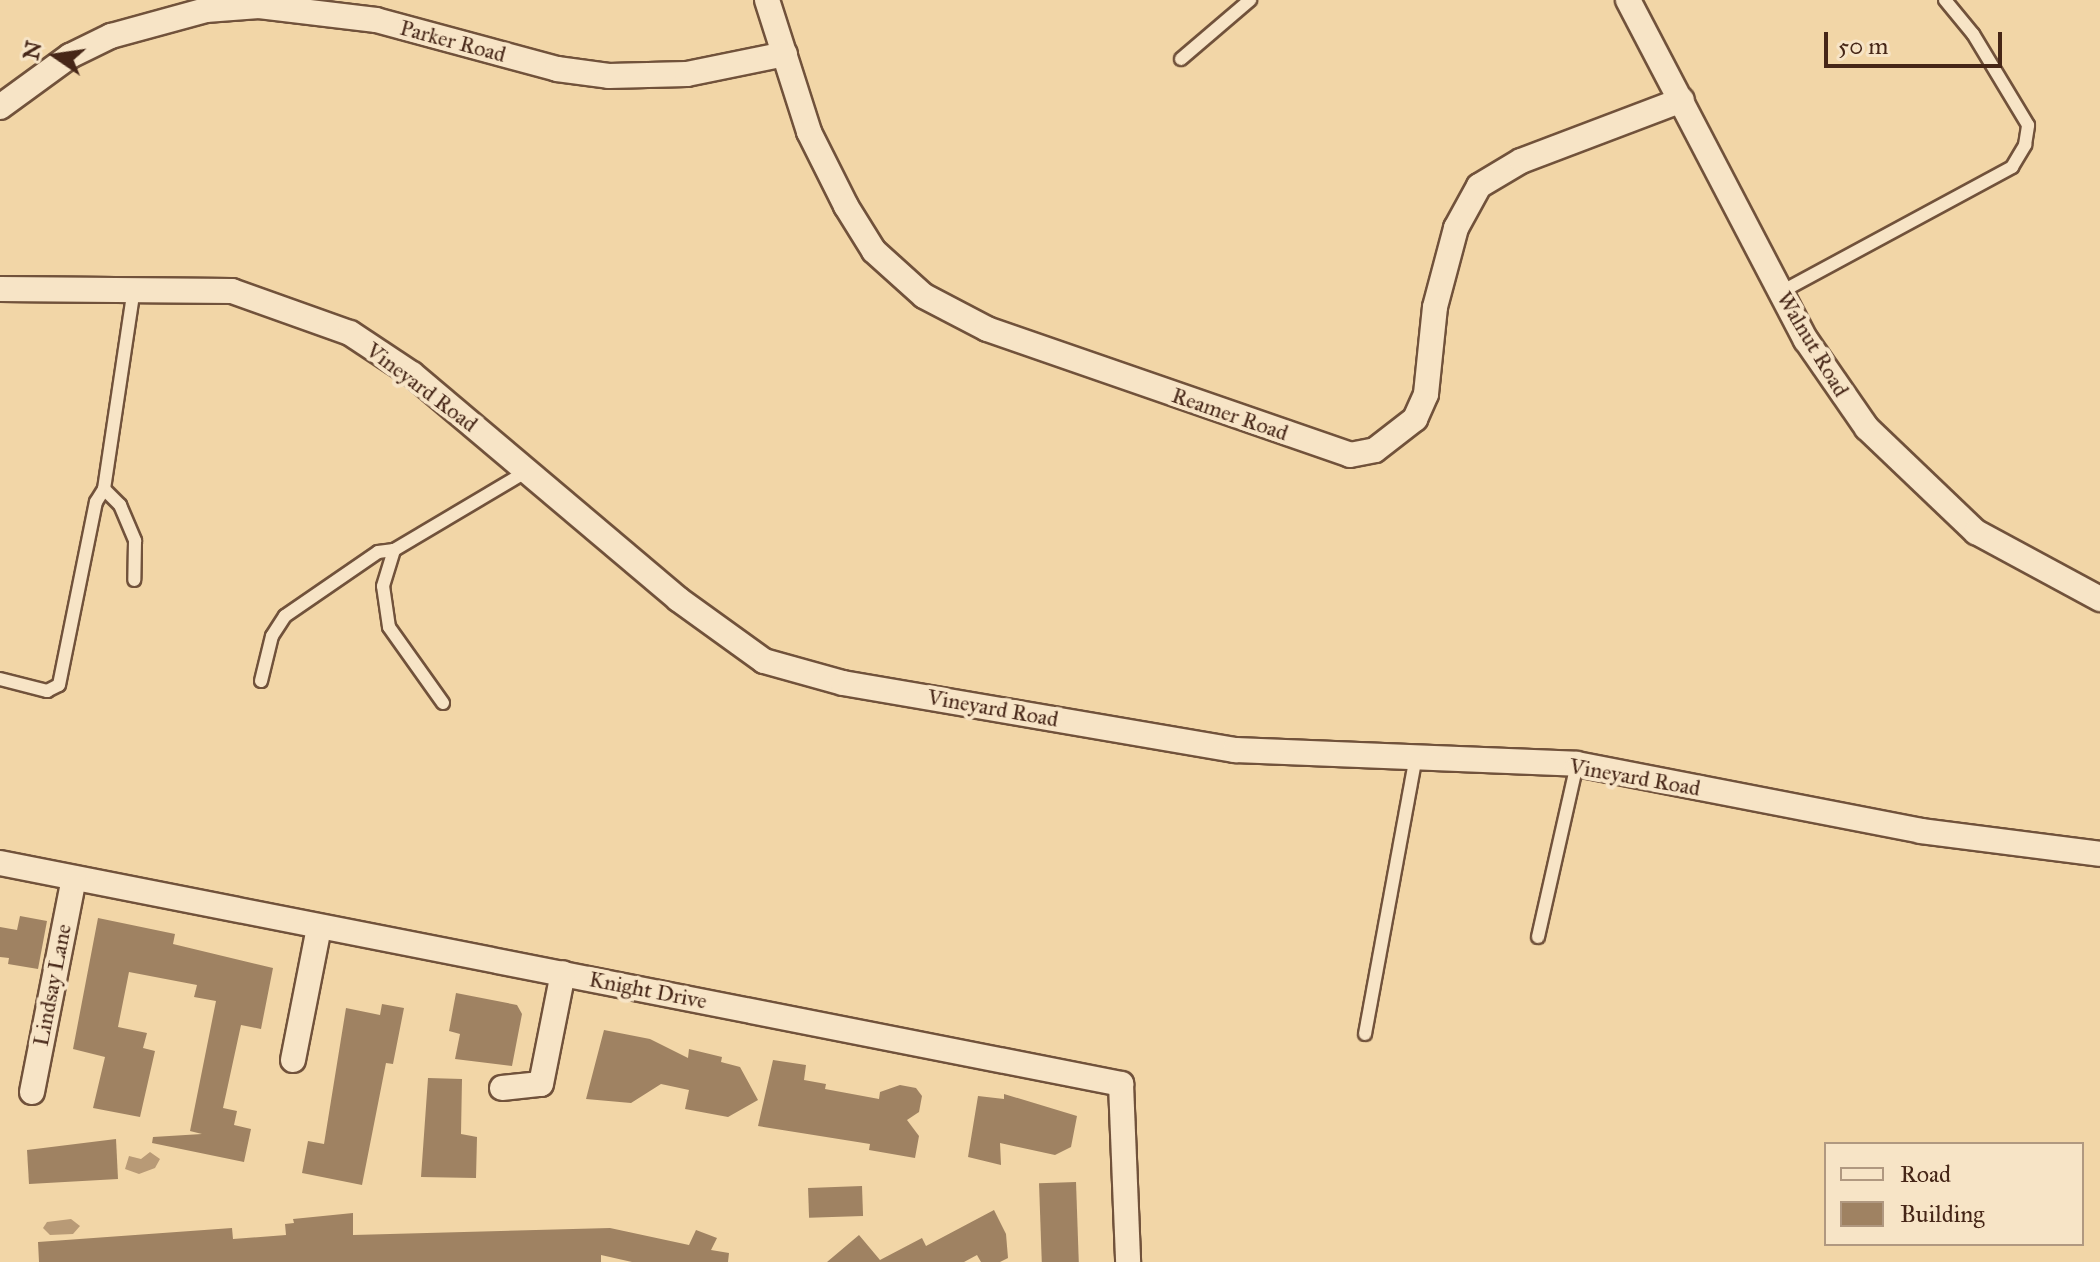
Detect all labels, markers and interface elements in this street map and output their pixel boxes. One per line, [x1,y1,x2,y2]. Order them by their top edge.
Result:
street label: Parker Road [397,14,509,68]
north arrow [16,16,96,96]
scale bar [1828,16,2006,66]
text: 50 m [1838,31,1888,61]
text: N [17,38,47,63]
street label: Walnut Road [1771,287,1855,401]
street label: Vineyard Road [361,337,483,437]
street label: Reamer Road [1168,382,1292,446]
street label: Vineyard Road [925,683,1061,733]
street label: Vineyard Road [1567,752,1703,802]
street label: Lindsay Lane [27,922,77,1048]
street label: Knight Drive [587,966,709,1014]
legend [1824,1142,2084,1246]
text: Road [1900,1159,1951,1189]
text: Building [1900,1199,1985,1229]

